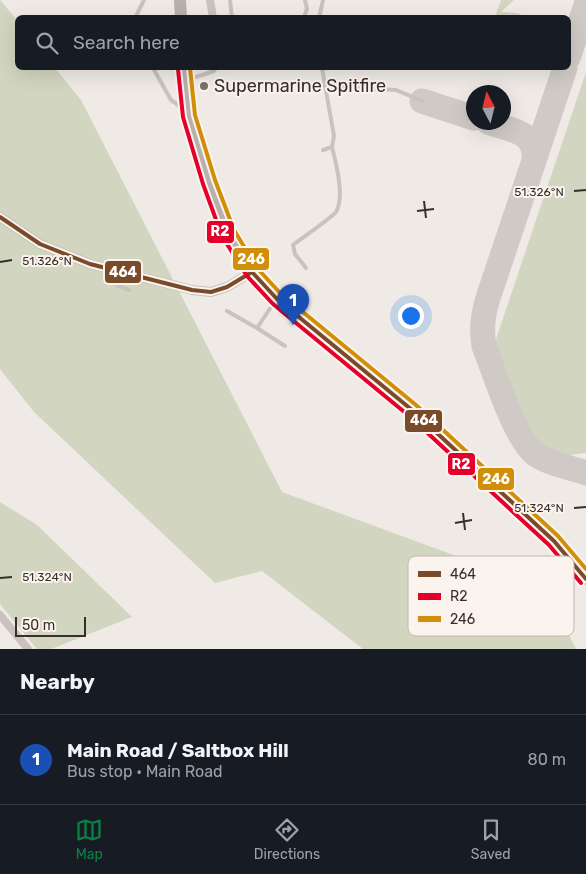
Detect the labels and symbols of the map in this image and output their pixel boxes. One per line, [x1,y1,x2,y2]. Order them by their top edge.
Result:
place label: Supermarine Spitfire [214,75,386,97]
marker: Supermarine Spitfire [198,80,210,92]
north arrow [466,85,511,130]
text: 51.326°N [514,185,564,199]
line badge: R2 [206,220,235,244]
text: R2 [211,223,229,240]
line badge: 246 [232,247,270,271]
text: 246 [237,251,265,268]
text: 51.326°N [22,254,72,268]
line badge: 464 [104,260,142,284]
text: 464 [109,264,138,281]
pin: 1 [277,284,309,325]
your location [398,303,424,329]
line badge: 464 [404,409,443,433]
text: 464 [410,412,439,429]
line badge: R2 [447,452,476,476]
text: R2 [452,456,470,473]
line badge: 246 [477,467,515,491]
text: 246 [482,471,510,488]
text: 51.324°N [514,501,564,515]
legend [408,556,574,636]
text: 464 [450,566,476,583]
text: 51.324°N [22,570,72,584]
text: R2 [450,588,467,605]
text: 246 [450,611,475,628]
scale bar [15,614,86,637]

